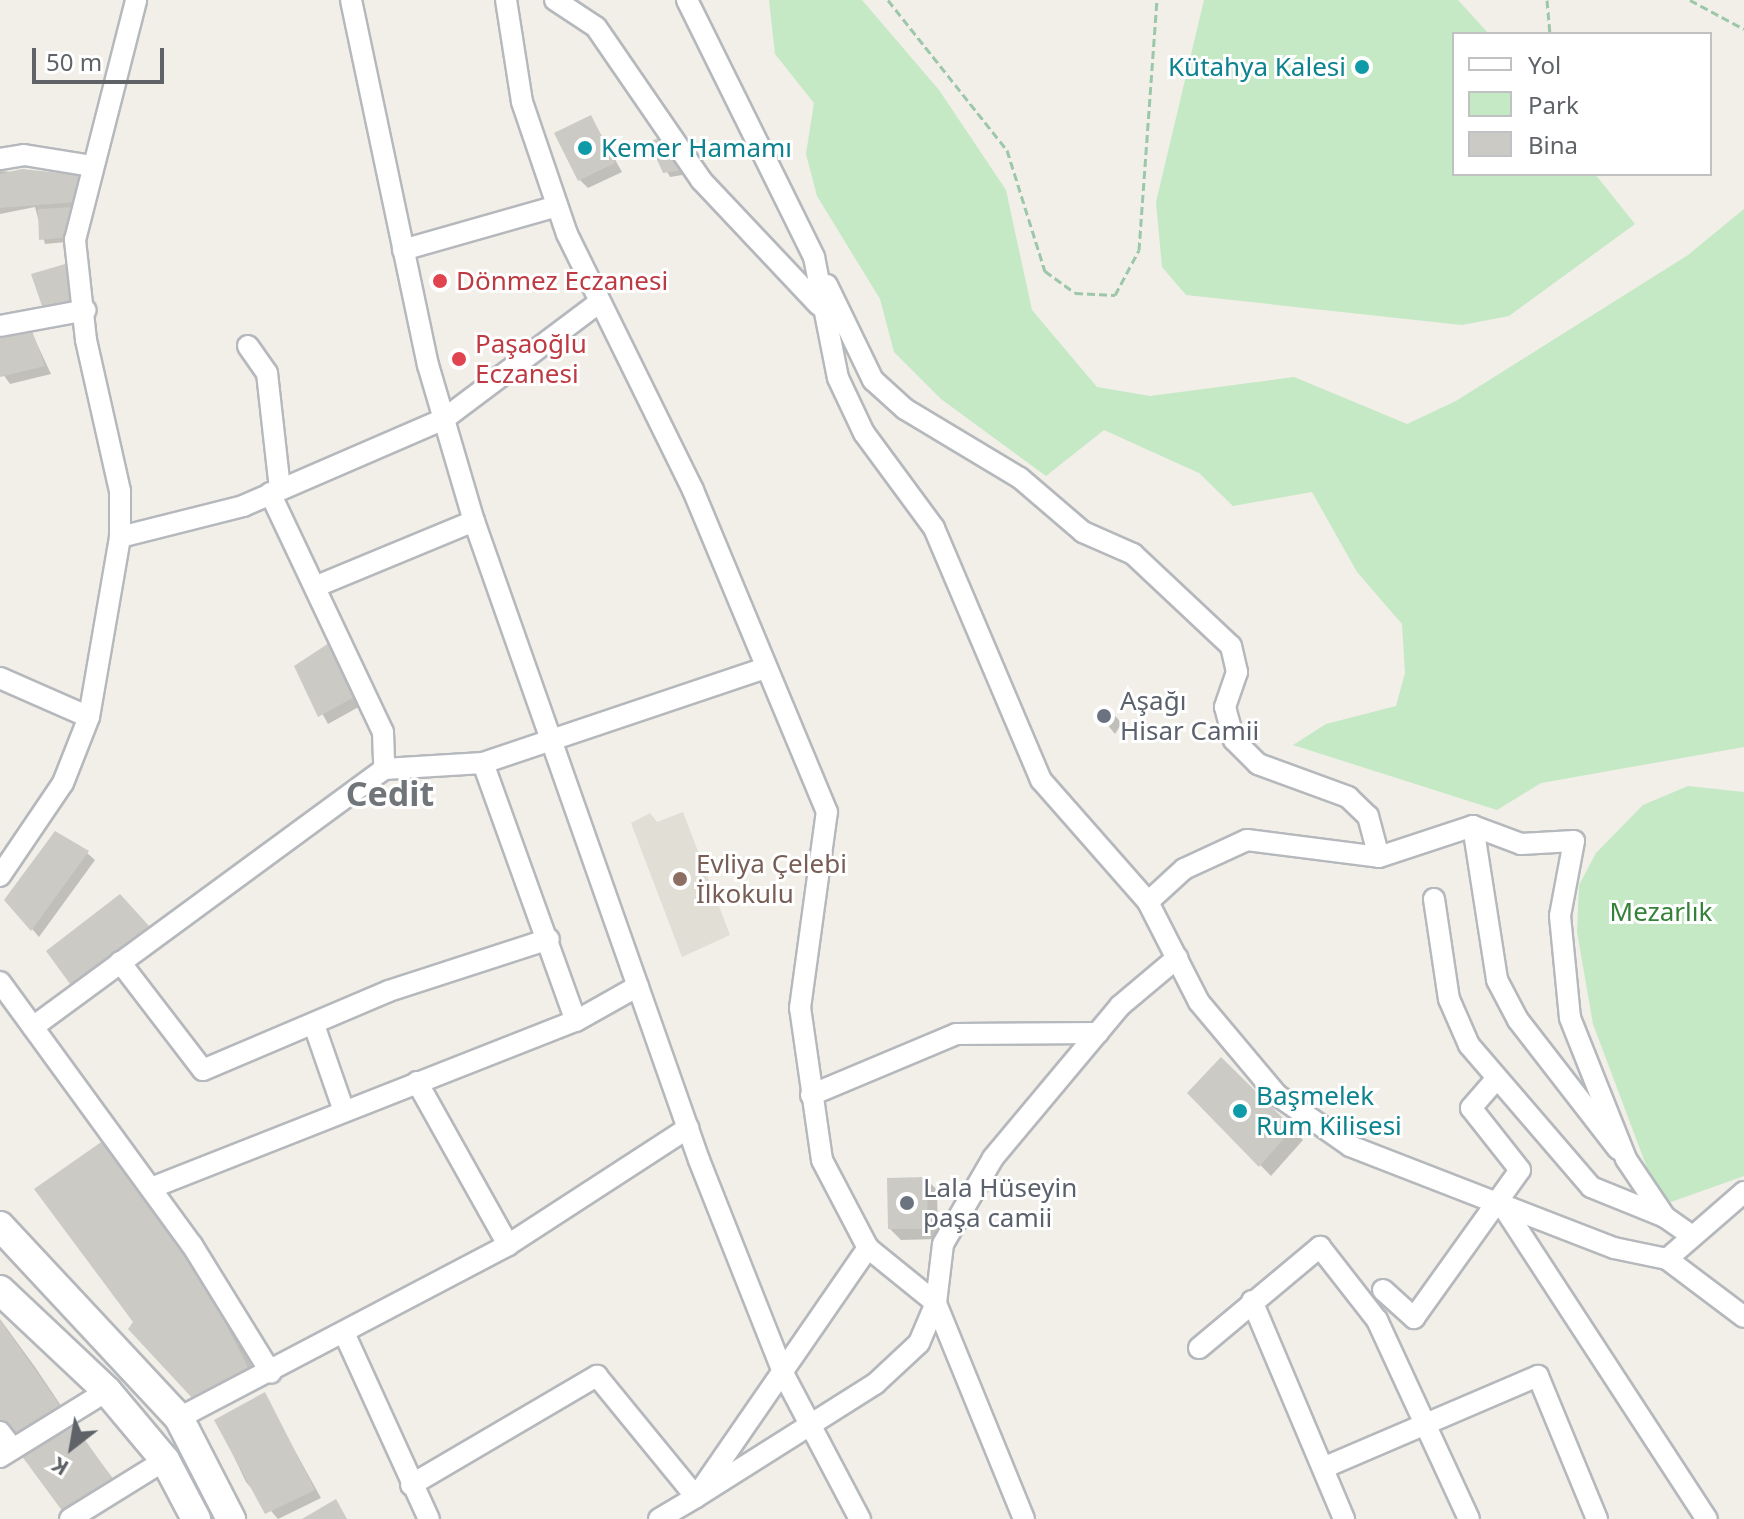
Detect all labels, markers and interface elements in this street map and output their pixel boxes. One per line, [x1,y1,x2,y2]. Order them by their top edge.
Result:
scale bar [36,32,168,82]
legend [1452,32,1712,176]
text: 50 m [46,45,102,78]
text: Yol [1528,48,1561,81]
place label: Kütahya Kalesi [1168,51,1346,83]
marker: Kütahya Kalesi [1353,58,1371,76]
text: Park [1528,88,1579,121]
text: Bina [1528,128,1578,161]
place label: Kemer Hamamı [601,132,792,164]
marker: Kemer Hamamı [576,139,594,157]
place label: Dönmez Eczanesi [456,265,668,297]
marker: Dönmez Eczanesi [431,272,449,290]
place label: Paşaoğlu Eczanesi [475,328,587,390]
marker: Paşaoğlu Eczanesi [450,350,468,368]
place label: Aşağı Hisar Camii [1120,685,1259,746]
marker: Aşağı Hisar Camii [1095,707,1113,725]
district label: Cedit [346,774,434,814]
place label: Evliya Çelebi İlkokulu [696,848,847,910]
marker: Evliya Çelebi İlkokulu [671,870,689,888]
park label: Mezarlık [1610,896,1712,928]
place label: Başmelek Rum Kilisesi [1256,1080,1402,1142]
marker: Başmelek Rum Kilisesi [1231,1102,1249,1120]
place label: Lala Hüseyin paşa camii [923,1172,1077,1234]
marker: Lala Hüseyin paşa camii [898,1194,916,1212]
north arrow [32,1407,112,1487]
text: K [46,1451,74,1484]

